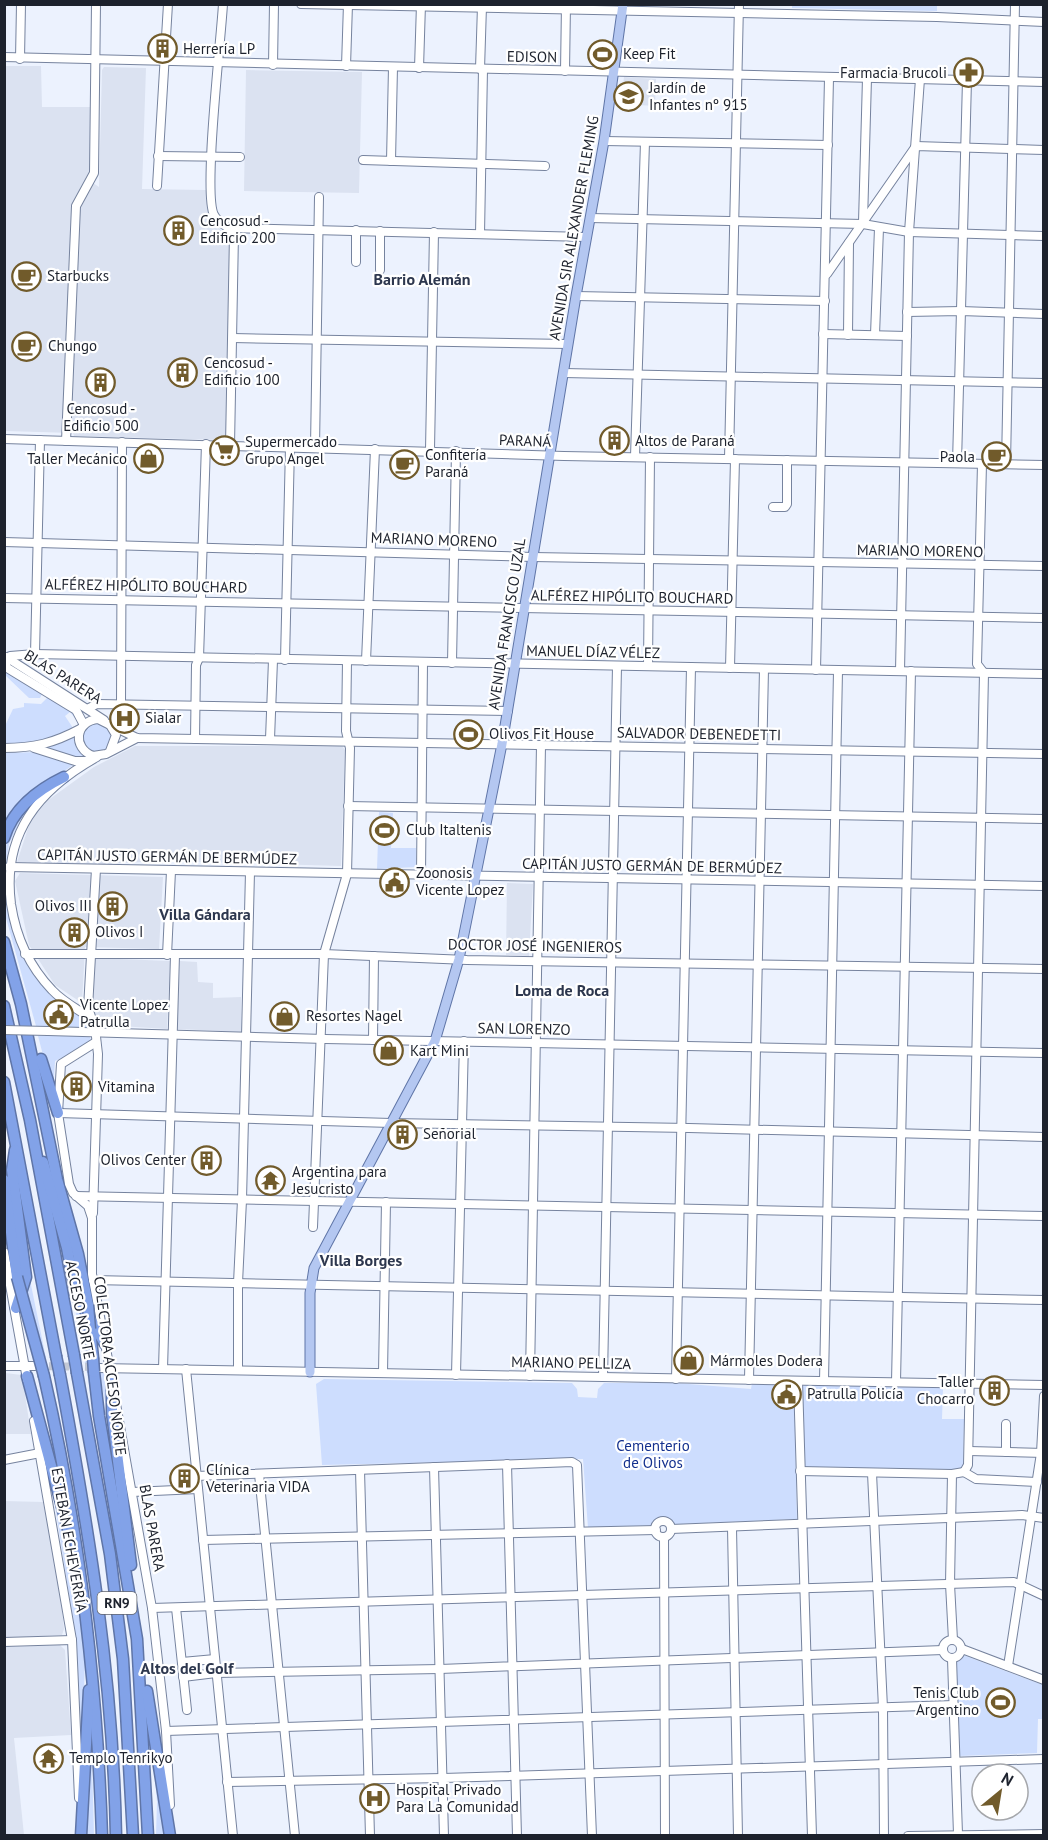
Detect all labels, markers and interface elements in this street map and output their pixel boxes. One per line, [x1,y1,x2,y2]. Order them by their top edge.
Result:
building icon: Herrería LP [146,33,178,65]
sports icon: Keep Fit [586,38,618,70]
place label: Herrería LP [183,39,255,58]
place label: Keep Fit [623,44,676,63]
street label: EDISON [507,47,557,66]
pharmacy icon: Farmacia Brucoli [952,57,984,89]
place label: Farmacia Brucoli [840,63,947,82]
place label: Jardín de Infantes nº 915 [648,78,748,114]
school or university icon: Jardín de Infantes nº 915 [612,81,644,113]
street label: AVENIDA SIR ALEXANDER FLEMING [544,114,603,342]
place label: Cencosud - Edificio 200 [200,211,276,247]
building icon: Cencosud - Edificio 200 [163,214,195,246]
cafe icon: Starbucks [10,260,42,292]
place label: Starbucks [47,266,109,285]
district label: Barrio Alemán [374,269,470,289]
cafe icon: Chungo [11,330,43,362]
place label: Chungo [48,336,97,355]
place label: Cencosud - Edificio 100 [204,353,280,389]
building icon: Cencosud - Edificio 100 [167,356,199,388]
building icon: Cencosud - Edificio 500 [85,366,117,398]
place label: Cencosud - Edificio 500 [63,399,139,435]
building icon: Altos de Paraná [598,425,630,457]
street label: PARANÁ [498,430,552,451]
place label: Altos de Paraná [635,431,735,450]
place label: Supermercado Grupo Angel [245,432,337,468]
supermarket icon: Supermercado Grupo Angel [208,435,240,467]
cafe icon: Paola [980,441,1012,473]
shop icon: Taller Mecánico [132,443,164,475]
place label: Confitería Paraná [425,445,487,481]
place label: Paola [940,447,975,466]
cafe icon: Confitería Paraná [388,448,420,480]
place label: Taller Mecánico [27,449,127,468]
street label: MARIANO MORENO [370,528,498,551]
street label: AVENIDA FRANCISCO UZAL [484,537,529,711]
street label: MARIANO MORENO [857,540,983,561]
street label: ALFÉREZ HIPÓLITO BOUCHARD [45,574,247,597]
street label: ALFÉREZ HIPÓLITO BOUCHARD [531,585,733,608]
street label: MANUEL DÍAZ VÉLEZ [526,641,660,662]
street label: BLAS PARERA [21,645,106,708]
hospital icon: Sialar [108,702,140,734]
place label: Sialar [145,708,181,727]
sports icon: Olivos Fit House [452,718,484,750]
street label: SALVADOR DEBENEDETTI [617,723,781,744]
place label: Olivos Fit House [489,724,594,743]
sports icon: Club Italtenis [369,814,401,846]
place label: Club Italtenis [406,820,492,839]
street label: CAPITÁN JUSTO GERMÁN DE BERMÚDEZ [37,845,297,868]
street label: CAPITÁN JUSTO GERMÁN DE BERMÚDEZ [522,854,782,877]
place label: Zoonosis Vicente Lopez [415,863,505,899]
public building icon: Zoonosis Vicente Lopez [379,866,411,898]
building icon: Olivos III [97,890,129,922]
place label: Olivos III [35,896,92,915]
district label: Villa Gándara [158,904,251,924]
building icon: Olivos I [58,916,90,948]
place label: Olivos I [95,922,143,941]
street label: DOCTOR JOSÉ INGENIEROS [448,934,622,957]
district label: Loma de Roca [515,980,609,1000]
place label: Vicente Lopez Patrulla [79,995,169,1031]
public building icon: Vicente Lopez Patrulla [43,998,75,1030]
shop icon: Resortes Nagel [269,1000,301,1032]
place label: Resortes Nagel [306,1006,403,1025]
street label: SAN LORENZO [477,1018,571,1039]
shop icon: Kart Mini [373,1035,405,1067]
place label: Kart Mini [410,1041,469,1060]
building icon: Vitamina [61,1071,93,1103]
place label: Vitamina [97,1077,155,1096]
building icon: Señorial [386,1118,418,1150]
place label: Señorial [423,1124,476,1143]
building icon: Olivos Center [191,1144,223,1176]
place label: Olivos Center [100,1150,186,1169]
place label: Argentina para Jesucristo [291,1162,387,1198]
temple icon: Argentina para Jesucristo [255,1165,287,1197]
district label: Villa Borges [319,1250,402,1270]
street label: ACCESO NORTE [62,1259,99,1361]
street label: COLECTORA ACCESO NORTE [90,1275,131,1457]
shop icon: Mármoles Dodera [673,1345,705,1377]
place label: Mármoles Dodera [710,1351,823,1370]
street label: MARIANO PELLIZA [511,1352,631,1373]
place label: Taller Chocarro [917,1372,974,1408]
building icon: Taller Chocarro [979,1375,1011,1407]
public building icon: Patrulla Policía [770,1378,802,1410]
place label: Patrulla Policía [807,1384,903,1403]
park label: Cementerio de Olivos [616,1436,690,1472]
place label: Clínica Veterinaria VIDA [205,1460,310,1496]
building icon: Clínica Veterinaria VIDA [169,1463,201,1495]
street label: ESTEBAN ECHEVERRÍA [47,1466,92,1614]
street label: BLAS PARERA [136,1483,170,1573]
road number: RN9 [98,1592,136,1614]
district label: Altos del Golf [141,1658,234,1678]
place label: Tenis Club Argentino [913,1683,979,1719]
sports icon: Tenis Club Argentino [984,1686,1016,1718]
temple icon: Templo Tenrikyo [32,1742,64,1774]
place label: Templo Tenrikyo [69,1748,173,1767]
north arrow [970,1762,1030,1822]
text: N [998,1768,1017,1790]
place label: Hospital Privado Para La Comunidad [396,1780,519,1816]
hospital icon: Hospital Privado Para La Comunidad [359,1783,391,1815]

